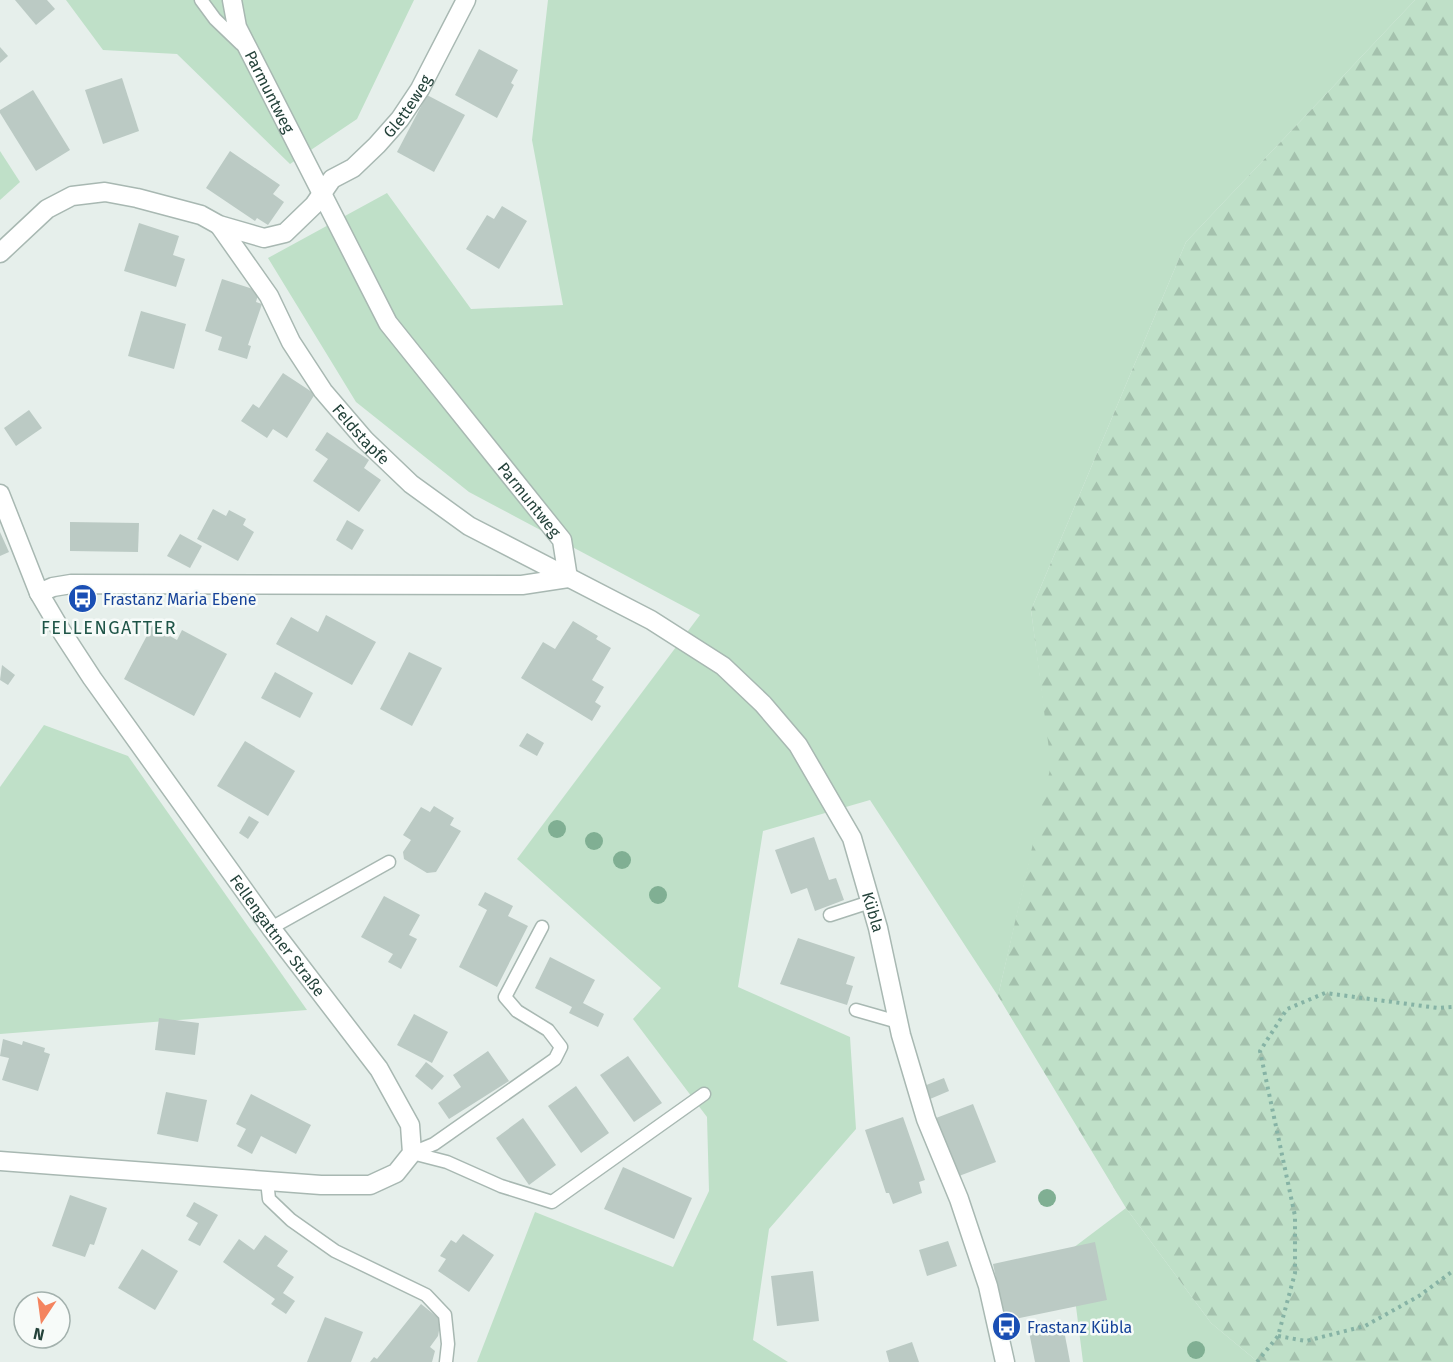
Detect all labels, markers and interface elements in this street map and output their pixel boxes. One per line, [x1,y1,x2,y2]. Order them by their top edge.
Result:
street label: Parmuntweg [241,47,299,137]
street label: Gletteweg [379,71,436,142]
street label: Feldstapfe [328,400,394,469]
street label: Parmuntweg [494,459,565,541]
bus stop icon: Frastanz Maria Ebene [66,583,98,615]
place label: Frastanz Maria Ebene [103,590,257,609]
district label: FELLENGATTER [41,617,177,639]
street label: Fellengattner Straße [226,871,329,1000]
street label: Kübla [858,890,888,935]
north arrow [12,1290,72,1350]
bus stop icon: Frastanz Kübla [990,1311,1022,1343]
place label: Frastanz Kübla [1027,1318,1132,1337]
text: N [31,1324,46,1345]

